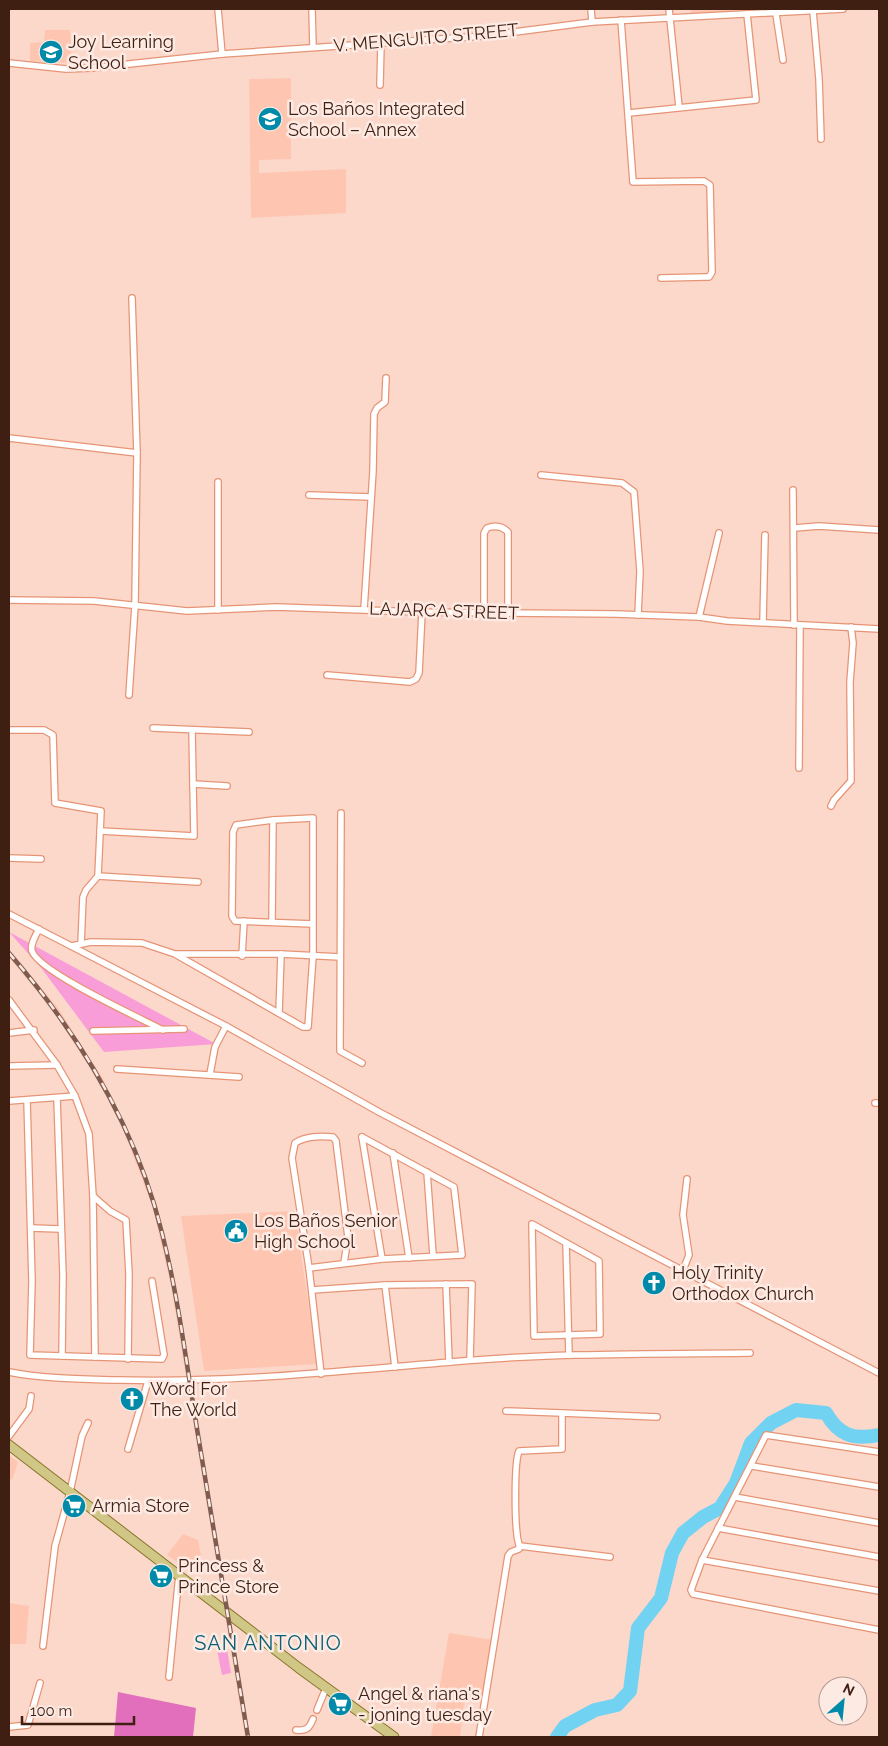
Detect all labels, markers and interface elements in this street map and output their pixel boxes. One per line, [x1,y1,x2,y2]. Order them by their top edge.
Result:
street label: V. MENGUITO STREET [333,19,519,56]
place label: Joy Learning School [68,31,174,73]
school or university icon: Joy Learning School [38,39,64,65]
place label: Los Baños Integrated School – Annex [288,98,465,140]
school or university icon: Los Baños Integrated School – Annex [257,106,283,132]
street label: LAJARCA STREET [369,597,519,624]
place label: Los Baños Senior High School [254,1210,398,1252]
public building icon: Los Baños Senior High School [223,1218,249,1244]
place label: Holy Trinity Orthodox Church [672,1262,814,1304]
church icon: Holy Trinity Orthodox Church [641,1270,667,1296]
place label: Word For The World [150,1378,237,1420]
church icon: Word For The World [119,1386,145,1412]
supermarket icon: Armia Store [61,1493,87,1519]
place label: Armia Store [92,1495,190,1516]
place label: Princess & Prince Store [178,1555,279,1597]
supermarket icon: Princess & Prince Store [148,1563,174,1589]
district label: SAN ANTONIO [194,1631,342,1655]
north arrow [818,1676,868,1726]
text: N [841,1680,857,1699]
place label: Angel & riana's - joning tuesday [358,1683,492,1725]
supermarket icon: Angel & riana's - joning tuesday [327,1691,353,1717]
scale bar [22,1694,135,1726]
text: 100 m [30,1702,72,1720]

